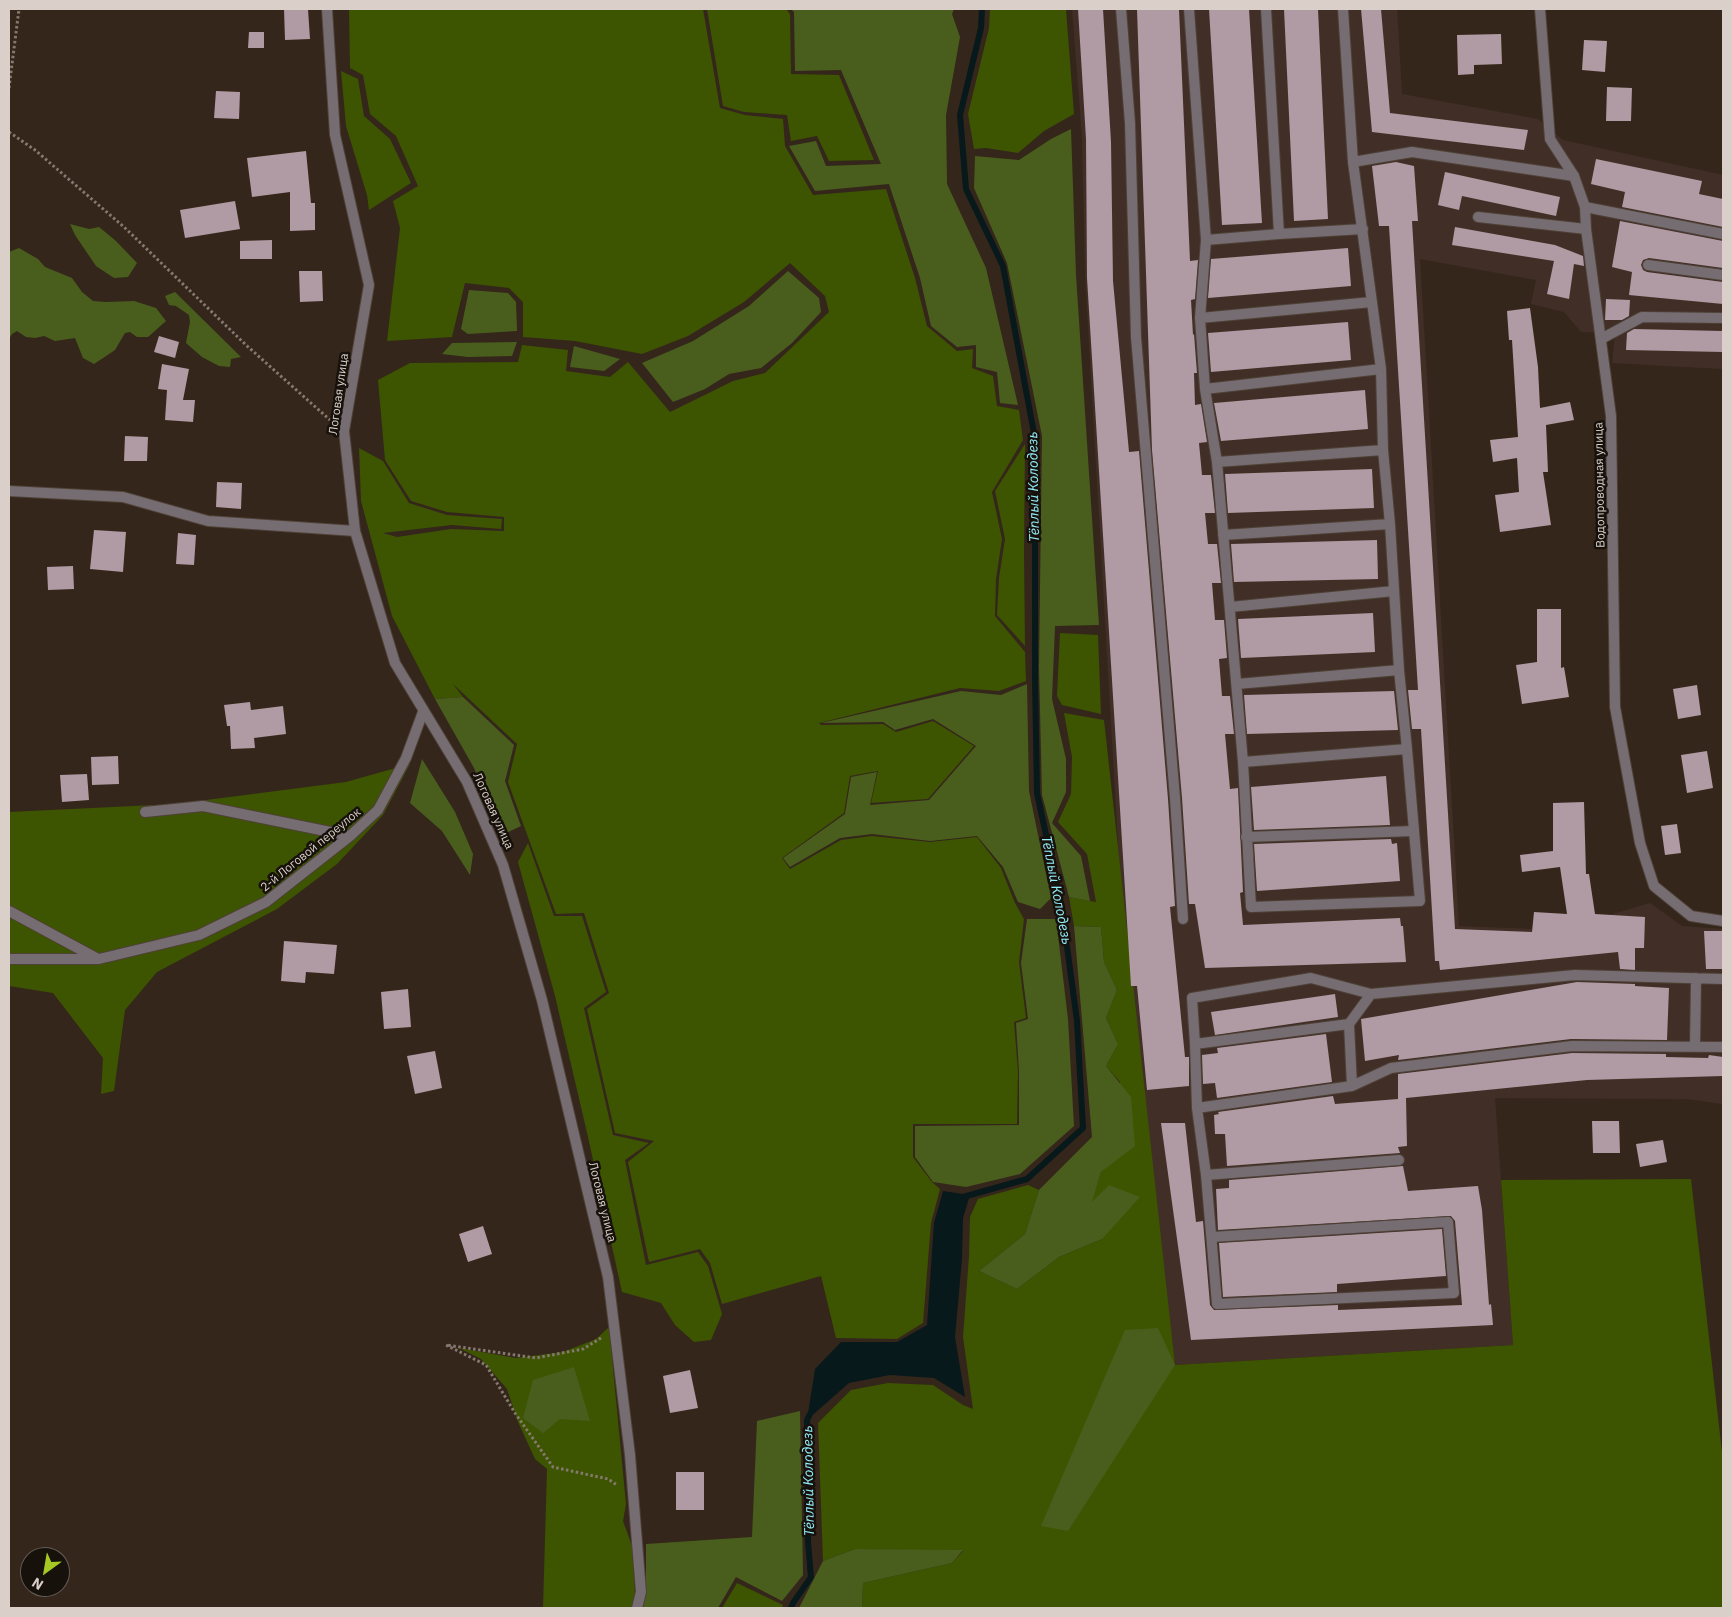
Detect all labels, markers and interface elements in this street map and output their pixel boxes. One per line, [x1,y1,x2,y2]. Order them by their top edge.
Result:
street label: Логовая улица [326,352,352,436]
street label: Водопроводная улица [1592,422,1608,548]
water label: Тёплый Колодезь [1025,432,1043,542]
street label: Логовая улица [470,771,516,851]
street label: 2-й Логовой переулок [258,805,364,895]
water label: Тёплый Колодезь [1037,834,1075,946]
street label: Логовая улица [585,1160,619,1244]
water label: Тёплый Колодезь [800,1426,818,1536]
north arrow [20,1547,70,1597]
text: N [29,1574,47,1594]

